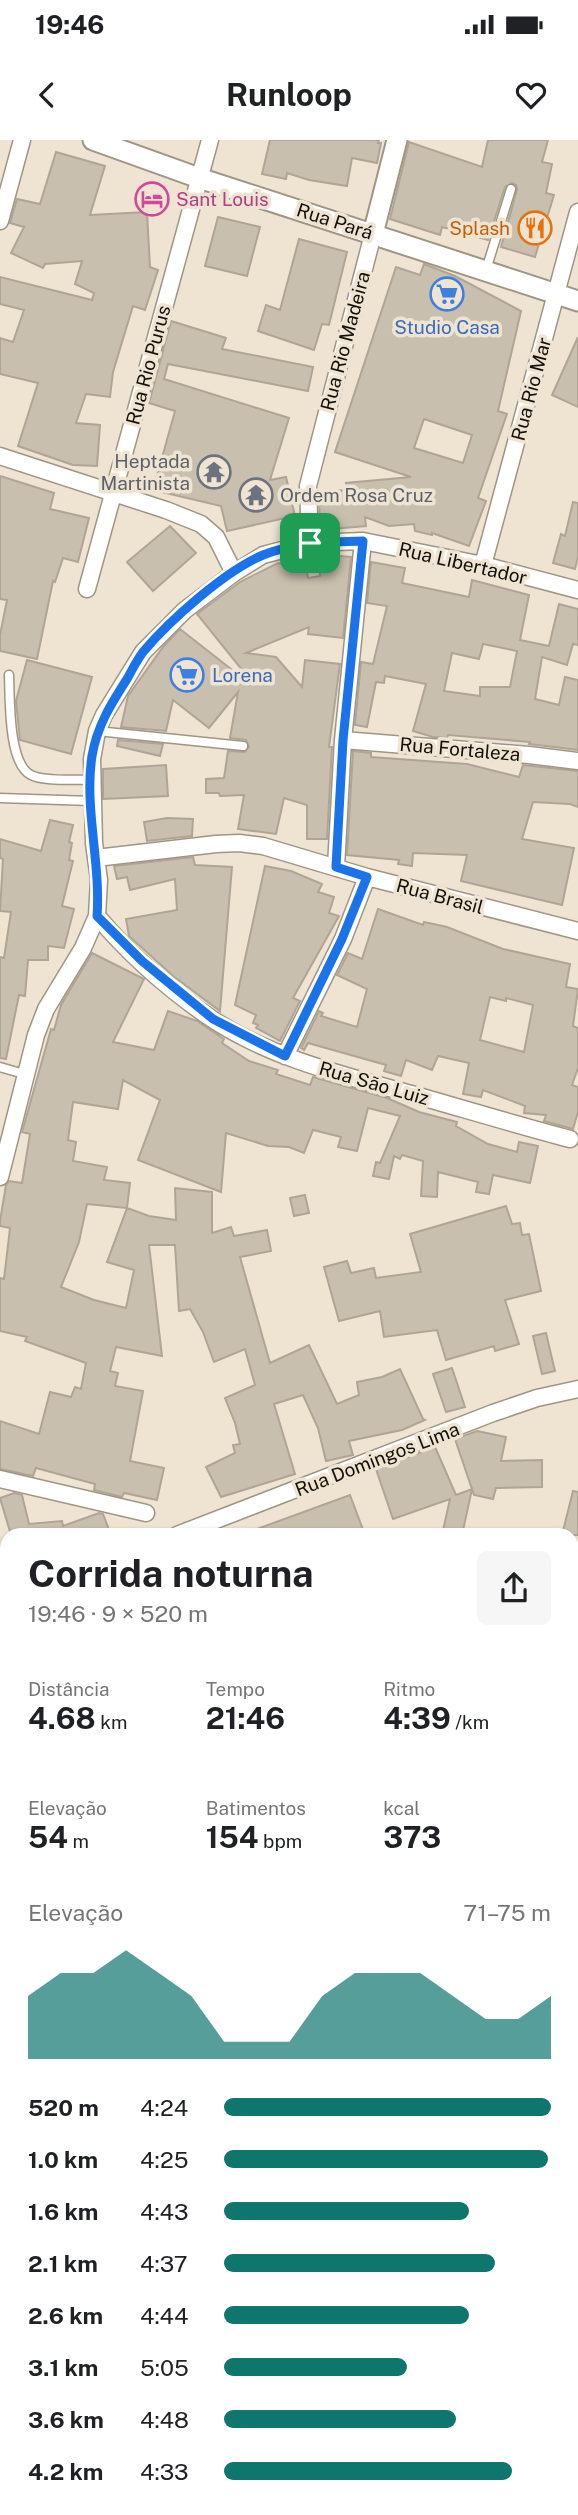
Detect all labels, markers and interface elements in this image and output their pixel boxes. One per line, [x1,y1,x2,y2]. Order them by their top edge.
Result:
text: 19:46 [35,9,104,40]
icon: back [28,76,66,114]
text: Runloop [226,76,352,113]
icon: heart [512,76,550,114]
hotel icon: Sant Louis [133,180,171,218]
place label: Sant Louis [176,188,269,210]
street label: Rua Pará [294,198,376,244]
restaurant icon: Splash [516,209,554,247]
place label: Splash [449,217,510,239]
street label: Rua Rio Madeira [316,269,374,413]
supermarket icon: Studio Casa [428,275,466,313]
street label: Rua Rio Purus [121,303,175,427]
place label: Studio Casa [394,316,500,338]
street label: Rua Rio Mar [507,335,555,443]
place label: Heptada Martinista [100,450,190,494]
temple icon: Heptada Martinista [195,453,233,491]
temple icon: Ordem Rosa Cruz [237,476,275,514]
place label: Ordem Rosa Cruz [280,484,433,506]
pin [280,513,340,573]
icon: arrive [291,524,329,562]
street label: Rua Libertador [397,538,529,588]
supermarket icon: Lorena [168,656,206,694]
place label: Lorena [212,664,273,686]
street label: Rua Fortaleza [399,733,521,765]
street label: Rua Brasil [394,874,486,918]
street label: Rua São Luiz [317,1057,431,1109]
street label: Rua Domingos Lima [292,1418,462,1500]
text: Corrida noturna [28,1551,314,1596]
button: share [477,1551,551,1625]
text: 19:46 · 9 × 520 m [28,1600,208,1627]
text: Distância [28,1678,110,1700]
text: Tempo [206,1678,265,1700]
text: Ritmo [383,1678,435,1700]
text: 4.68 [28,1700,96,1736]
text: 21:46 [206,1700,285,1736]
text: 4:39 [383,1700,451,1736]
text: km [96,1711,127,1733]
text: /km [451,1711,489,1733]
text: Elevação [28,1797,107,1819]
text: Batimentos [206,1797,306,1819]
text: kcal [383,1797,420,1819]
text: 54 [28,1819,68,1855]
text: 154 [206,1819,258,1855]
text: 373 [383,1819,441,1855]
text: m [68,1830,89,1852]
text: bpm [258,1830,302,1852]
text: Elevação [28,1899,123,1926]
text: 71–75 m [463,1899,551,1926]
text: 520 m [28,2094,99,2121]
text: 4:24 [140,2094,188,2121]
text: 1.0 km [28,2146,98,2173]
text: 4:25 [140,2146,189,2173]
text: 1.6 km [28,2198,98,2225]
text: 4:43 [140,2198,188,2225]
text: 2.1 km [28,2250,98,2277]
text: 4:37 [140,2250,188,2277]
text: 2.6 km [28,2302,103,2329]
text: 4:44 [140,2302,188,2329]
text: 3.1 km [28,2354,98,2381]
text: 5:05 [140,2354,189,2381]
text: 3.6 km [28,2406,104,2433]
text: 4:48 [140,2406,189,2433]
text: 4.2 km [28,2458,103,2485]
text: 4:33 [140,2458,188,2485]

